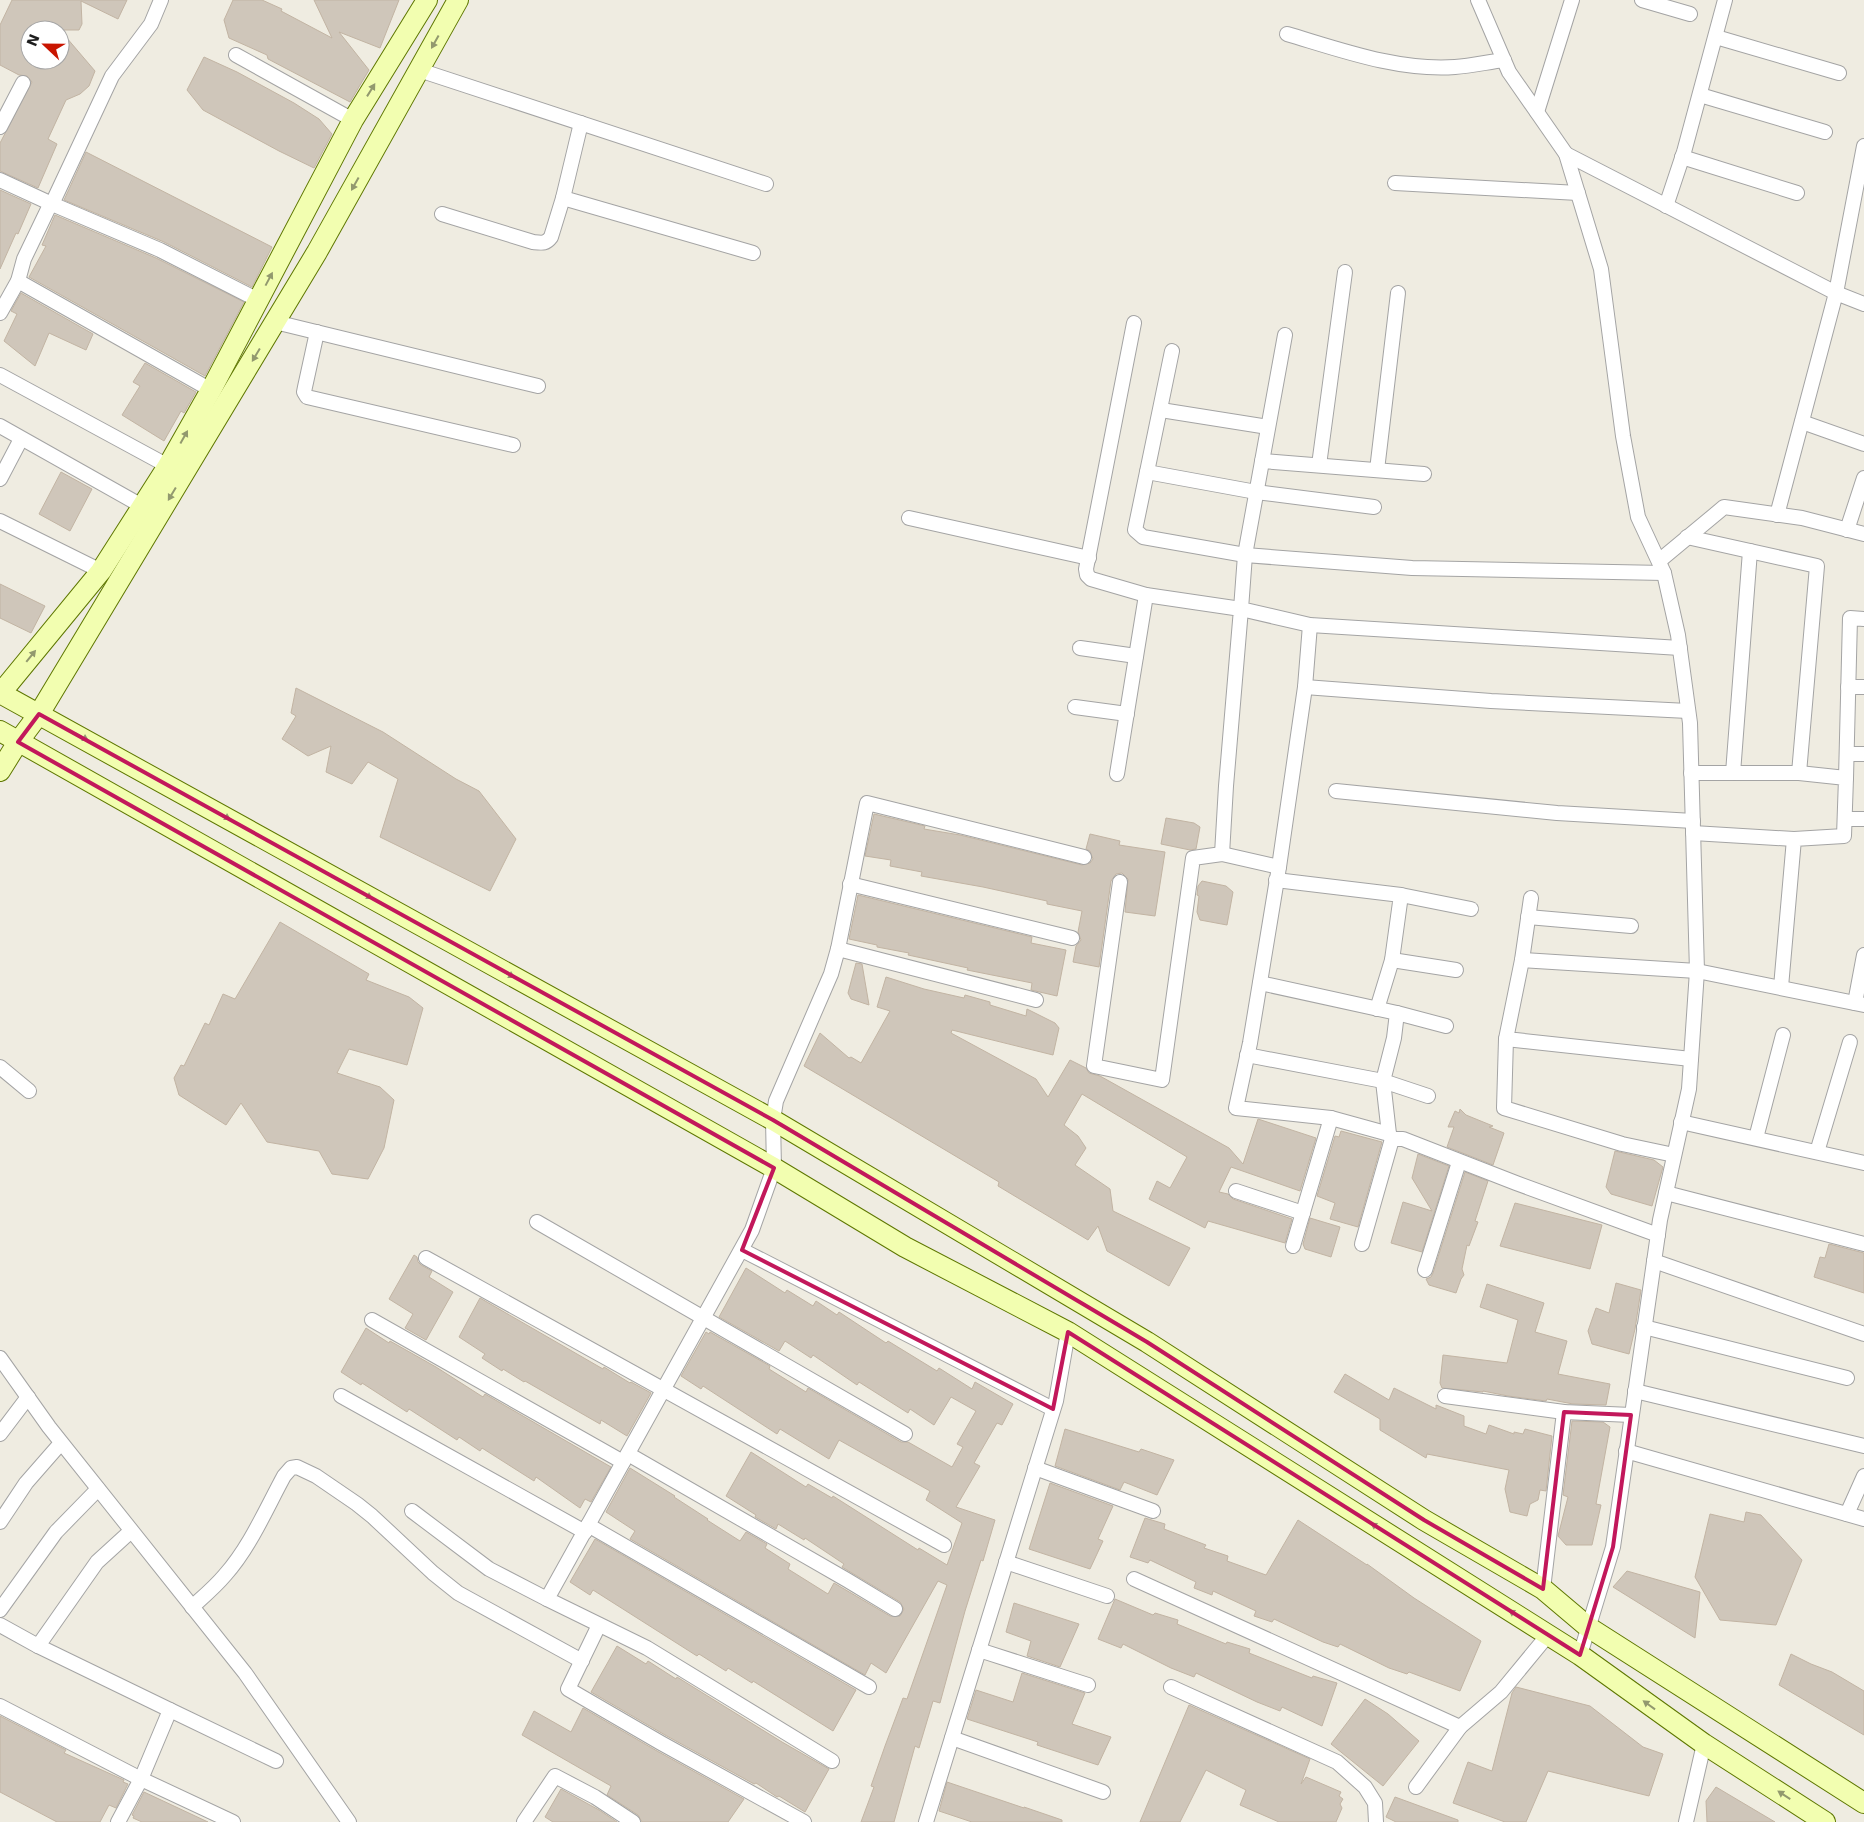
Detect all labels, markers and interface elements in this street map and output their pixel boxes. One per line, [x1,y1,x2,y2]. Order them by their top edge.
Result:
north arrow [20,20,70,70]
text: N [23,32,43,49]
one-way arrow [430,36,439,49]
one-way arrow [367,83,376,96]
one-way arrow [351,177,359,191]
one-way arrow [265,271,273,286]
one-way arrow [251,348,260,361]
one-way arrow [180,431,189,444]
one-way arrow [167,487,176,500]
one-way arrow [25,650,36,663]
one-way arrow [75,733,88,742]
one-way arrow [217,812,230,821]
one-way arrow [359,891,372,900]
one-way arrow [500,970,515,978]
one-way arrow [1371,1523,1384,1532]
one-way arrow [1508,1609,1521,1619]
one-way arrow [1642,1700,1656,1710]
one-way arrow [1778,1791,1791,1800]

